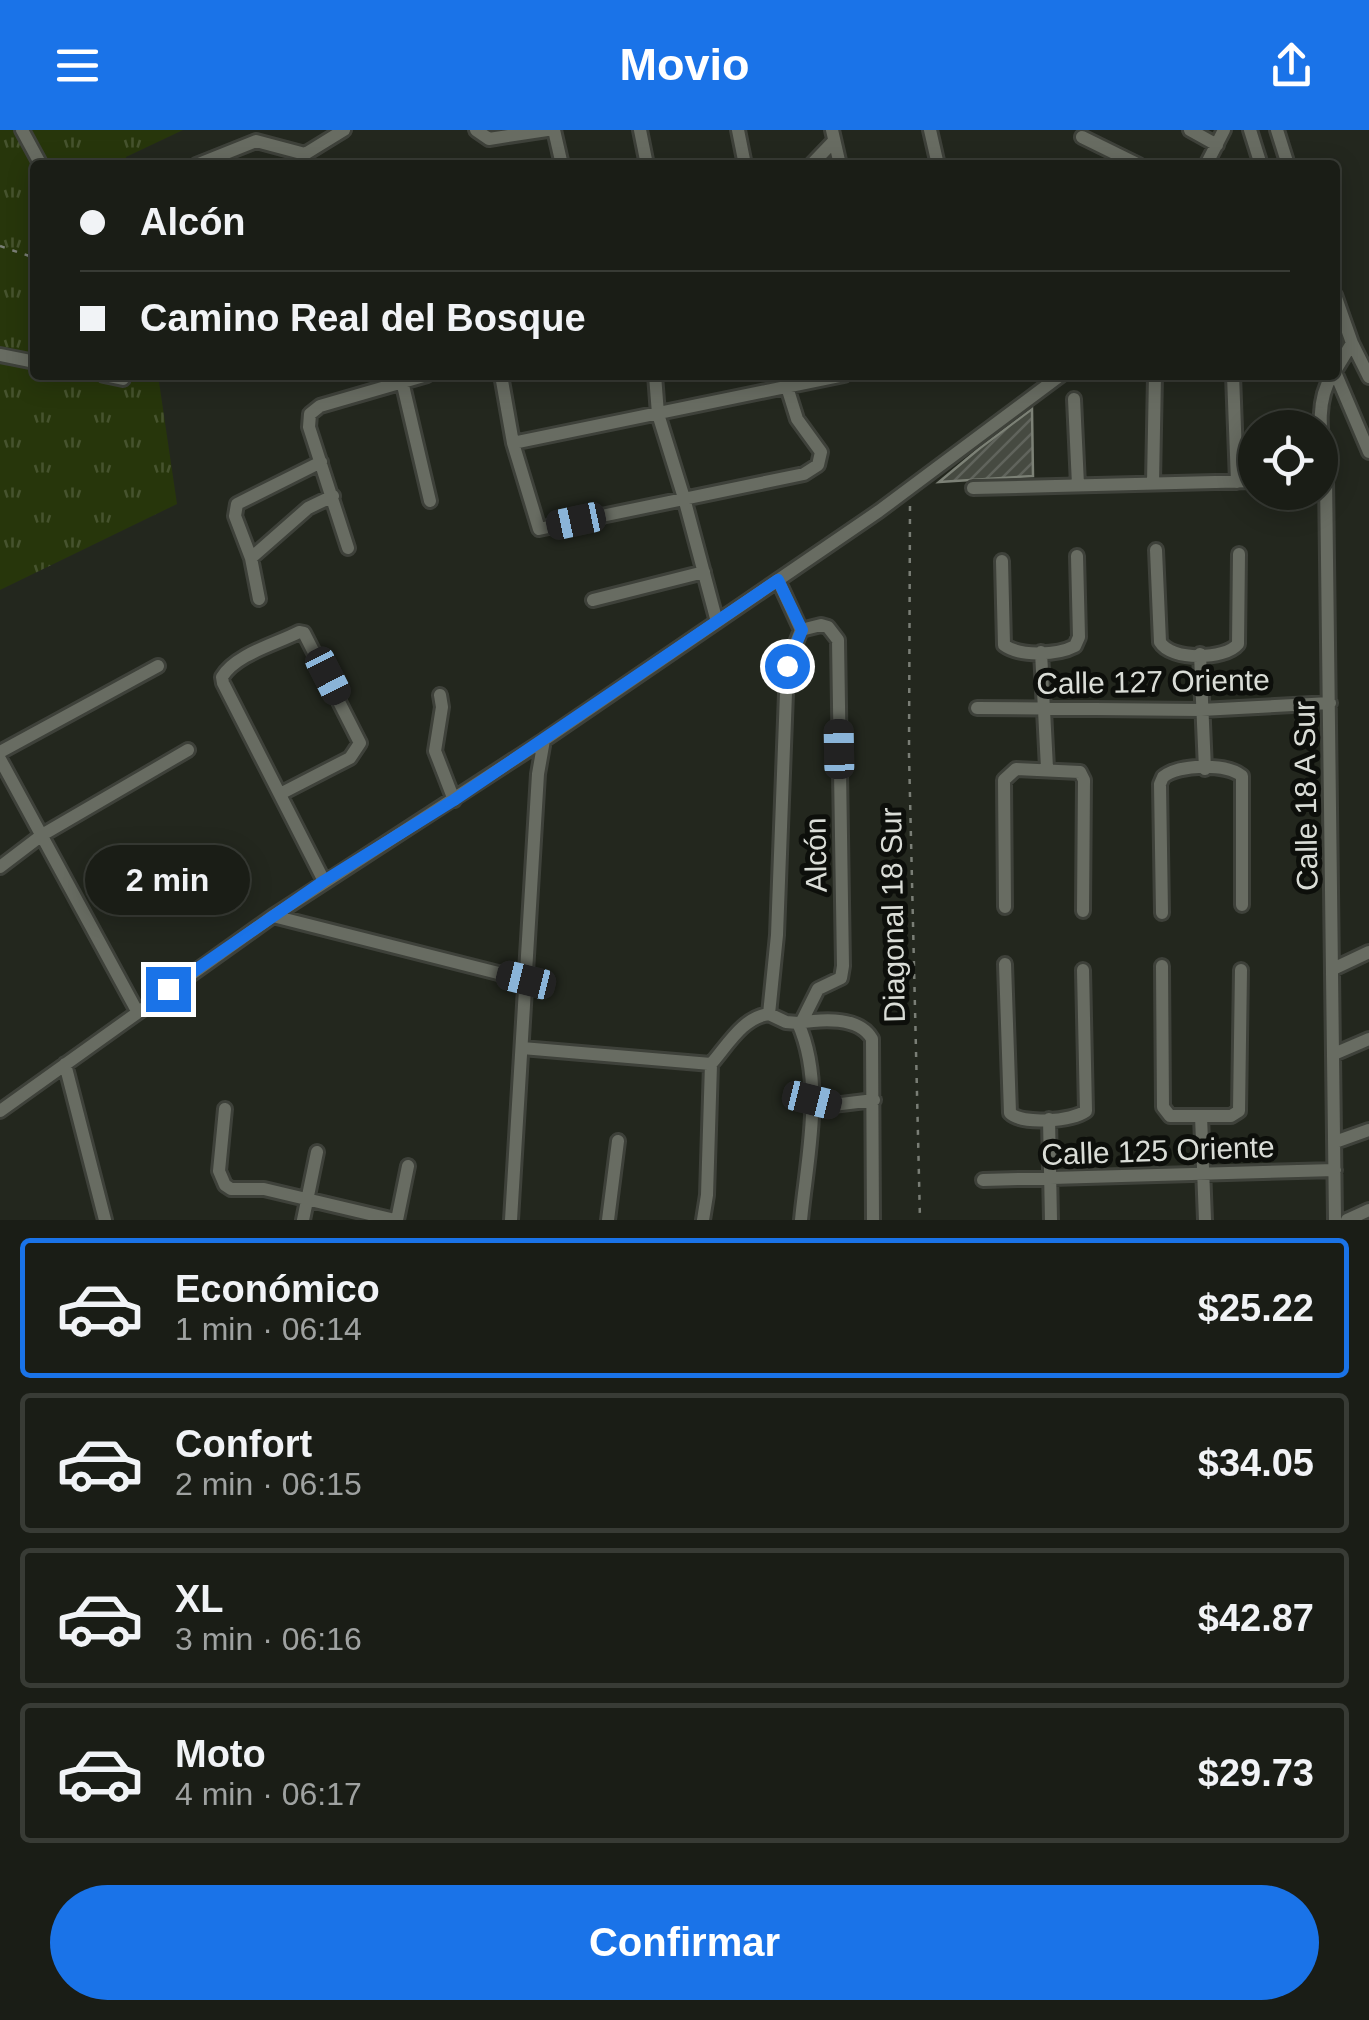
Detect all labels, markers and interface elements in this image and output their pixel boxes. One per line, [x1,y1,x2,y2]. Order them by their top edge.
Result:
icon: menu [50,38,105,93]
icon: share [1264,38,1319,93]
text: Movio [620,39,750,90]
text: Alcón [140,201,246,243]
text: Camino Real del Bosque [140,297,586,339]
map controls [1238,410,1338,510]
button: locate [1238,410,1338,510]
car [544,500,608,542]
car [301,642,355,710]
route start [765,644,810,689]
street label: Calle 127 Oriente [1036,663,1270,700]
street label: Calle 18 A Sur [1287,701,1324,891]
car [823,719,855,779]
street label: Diagonal 18 Sur [874,807,911,1023]
street label: Alcón [798,817,833,893]
callout: 2 min [86,844,250,914]
text: 2 min [126,862,209,898]
car [493,958,559,1002]
route end [146,967,191,1012]
car [779,1078,845,1122]
street label: Calle 125 Oriente [1041,1130,1275,1171]
icon: car [55,1263,145,1353]
text: Económico [175,1268,380,1310]
text: $25.22 [1198,1287,1314,1329]
text: 1 min · 06:14 [175,1311,362,1347]
icon: car [55,1418,145,1508]
text: Confort [175,1423,312,1465]
text: $34.05 [1198,1442,1314,1484]
text: 2 min · 06:15 [175,1466,362,1502]
icon: car [55,1573,145,1663]
text: XL [175,1578,224,1620]
text: $42.87 [1198,1597,1314,1639]
text: 3 min · 06:16 [175,1621,362,1657]
icon: car [55,1728,145,1818]
text: Moto [175,1733,266,1775]
text: $29.73 [1198,1752,1314,1794]
text: 4 min · 06:17 [175,1776,362,1812]
button: Confirmar [50,1885,1319,2000]

